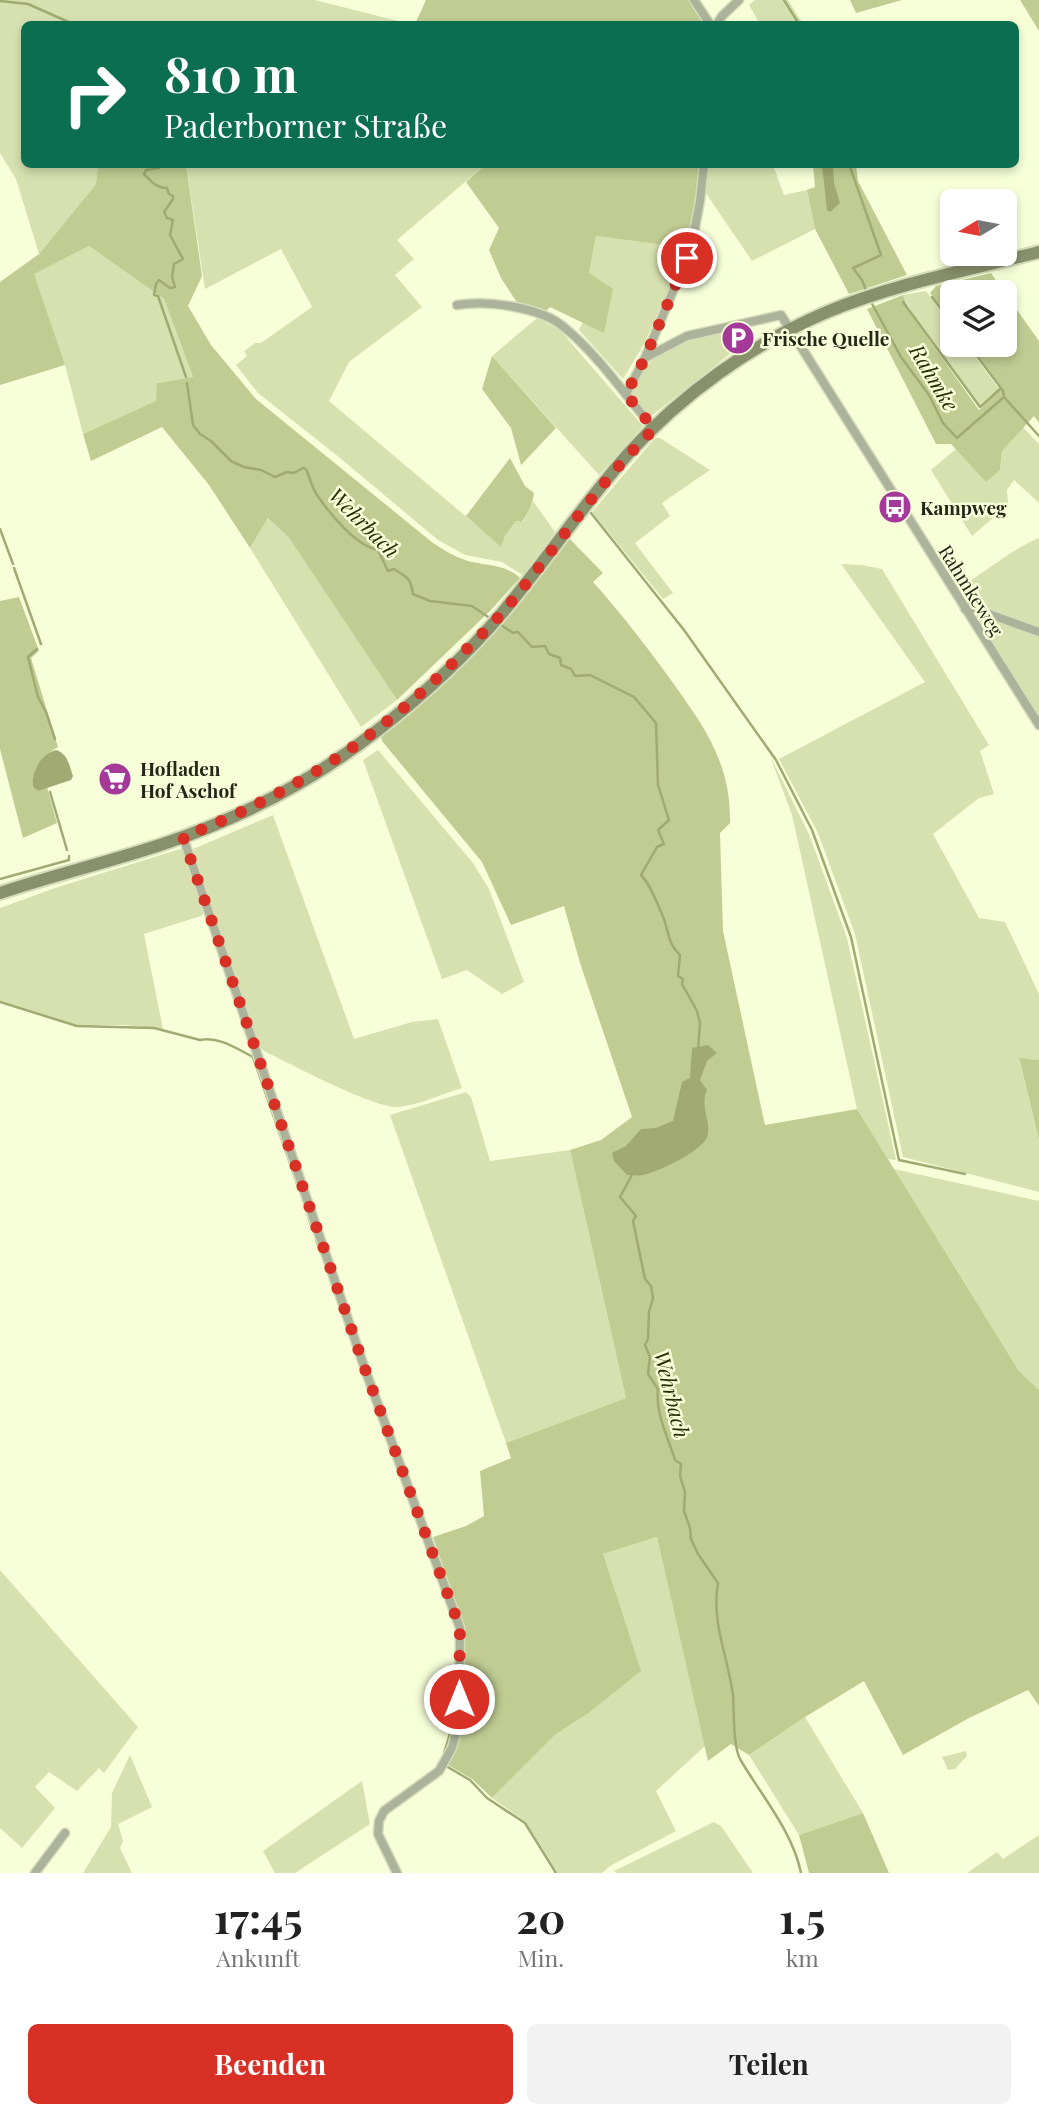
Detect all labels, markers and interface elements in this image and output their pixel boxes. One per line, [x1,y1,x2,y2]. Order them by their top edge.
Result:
text: 810 m [164,40,298,105]
icon: right [49,49,140,140]
text: Paderborner Straße [164,103,447,146]
north arrow [940,189,1017,266]
map controls [940,189,1017,357]
pin [657,228,717,288]
icon: arrive [668,239,706,277]
button: layers [940,280,1017,357]
parking icon: Frische Quelle [719,319,757,357]
place label: Frische Quelle [762,325,889,351]
water label: Rahmke [904,338,966,415]
water label: Wehrbach [324,481,406,563]
bus stop icon: Kampweg [876,488,914,526]
place label: Kampweg [920,494,1007,520]
street label: Rahmkeweg [934,539,1010,641]
place label: Hofladen Hof Aschof [140,755,238,803]
supermarket icon: Hofladen Hof Aschof [96,760,134,798]
water label: Wehrbach [649,1347,697,1441]
position arrow [422,1662,496,1736]
text: 17:45 [214,1889,303,1945]
text: 20 [516,1889,565,1945]
text: 1.5 [779,1889,825,1945]
text: Ankunft [216,1942,300,1973]
text: Min. [518,1942,564,1973]
text: km [786,1942,819,1973]
button: Beenden [28,2024,513,2104]
button: Teilen [527,2024,1011,2104]

